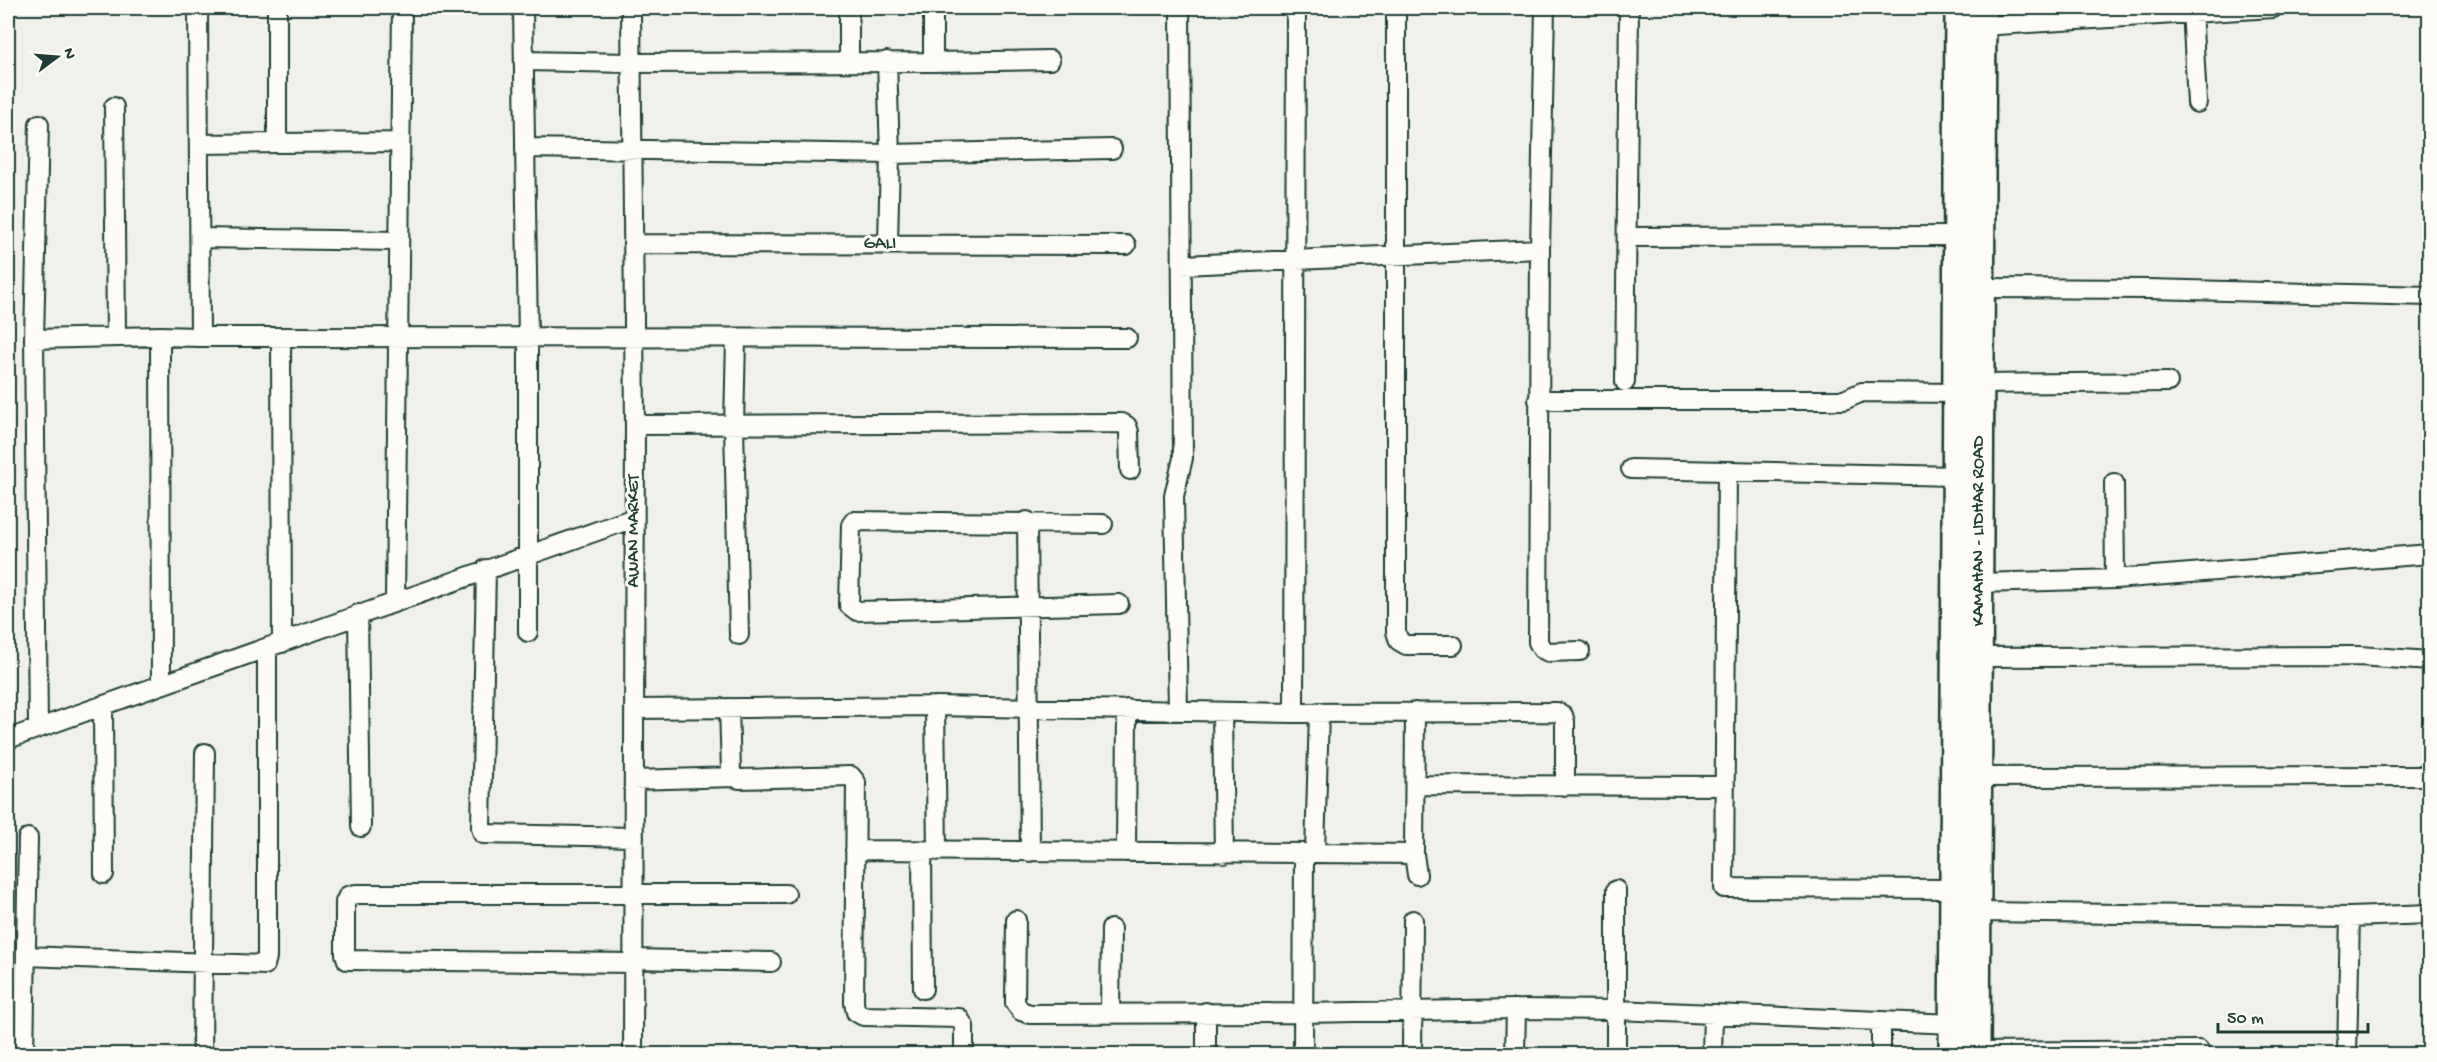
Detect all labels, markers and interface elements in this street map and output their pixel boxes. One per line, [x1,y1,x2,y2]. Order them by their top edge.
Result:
north arrow [27,27,87,87]
text: N [57,46,79,62]
street label: GALI [864,234,896,255]
street label: KAMAHAN - LIDHAR ROAD [1969,436,1990,626]
street label: AWAN MARKET [624,473,645,588]
scale bar [2218,996,2368,1034]
text: 50 m [2227,1009,2264,1030]

